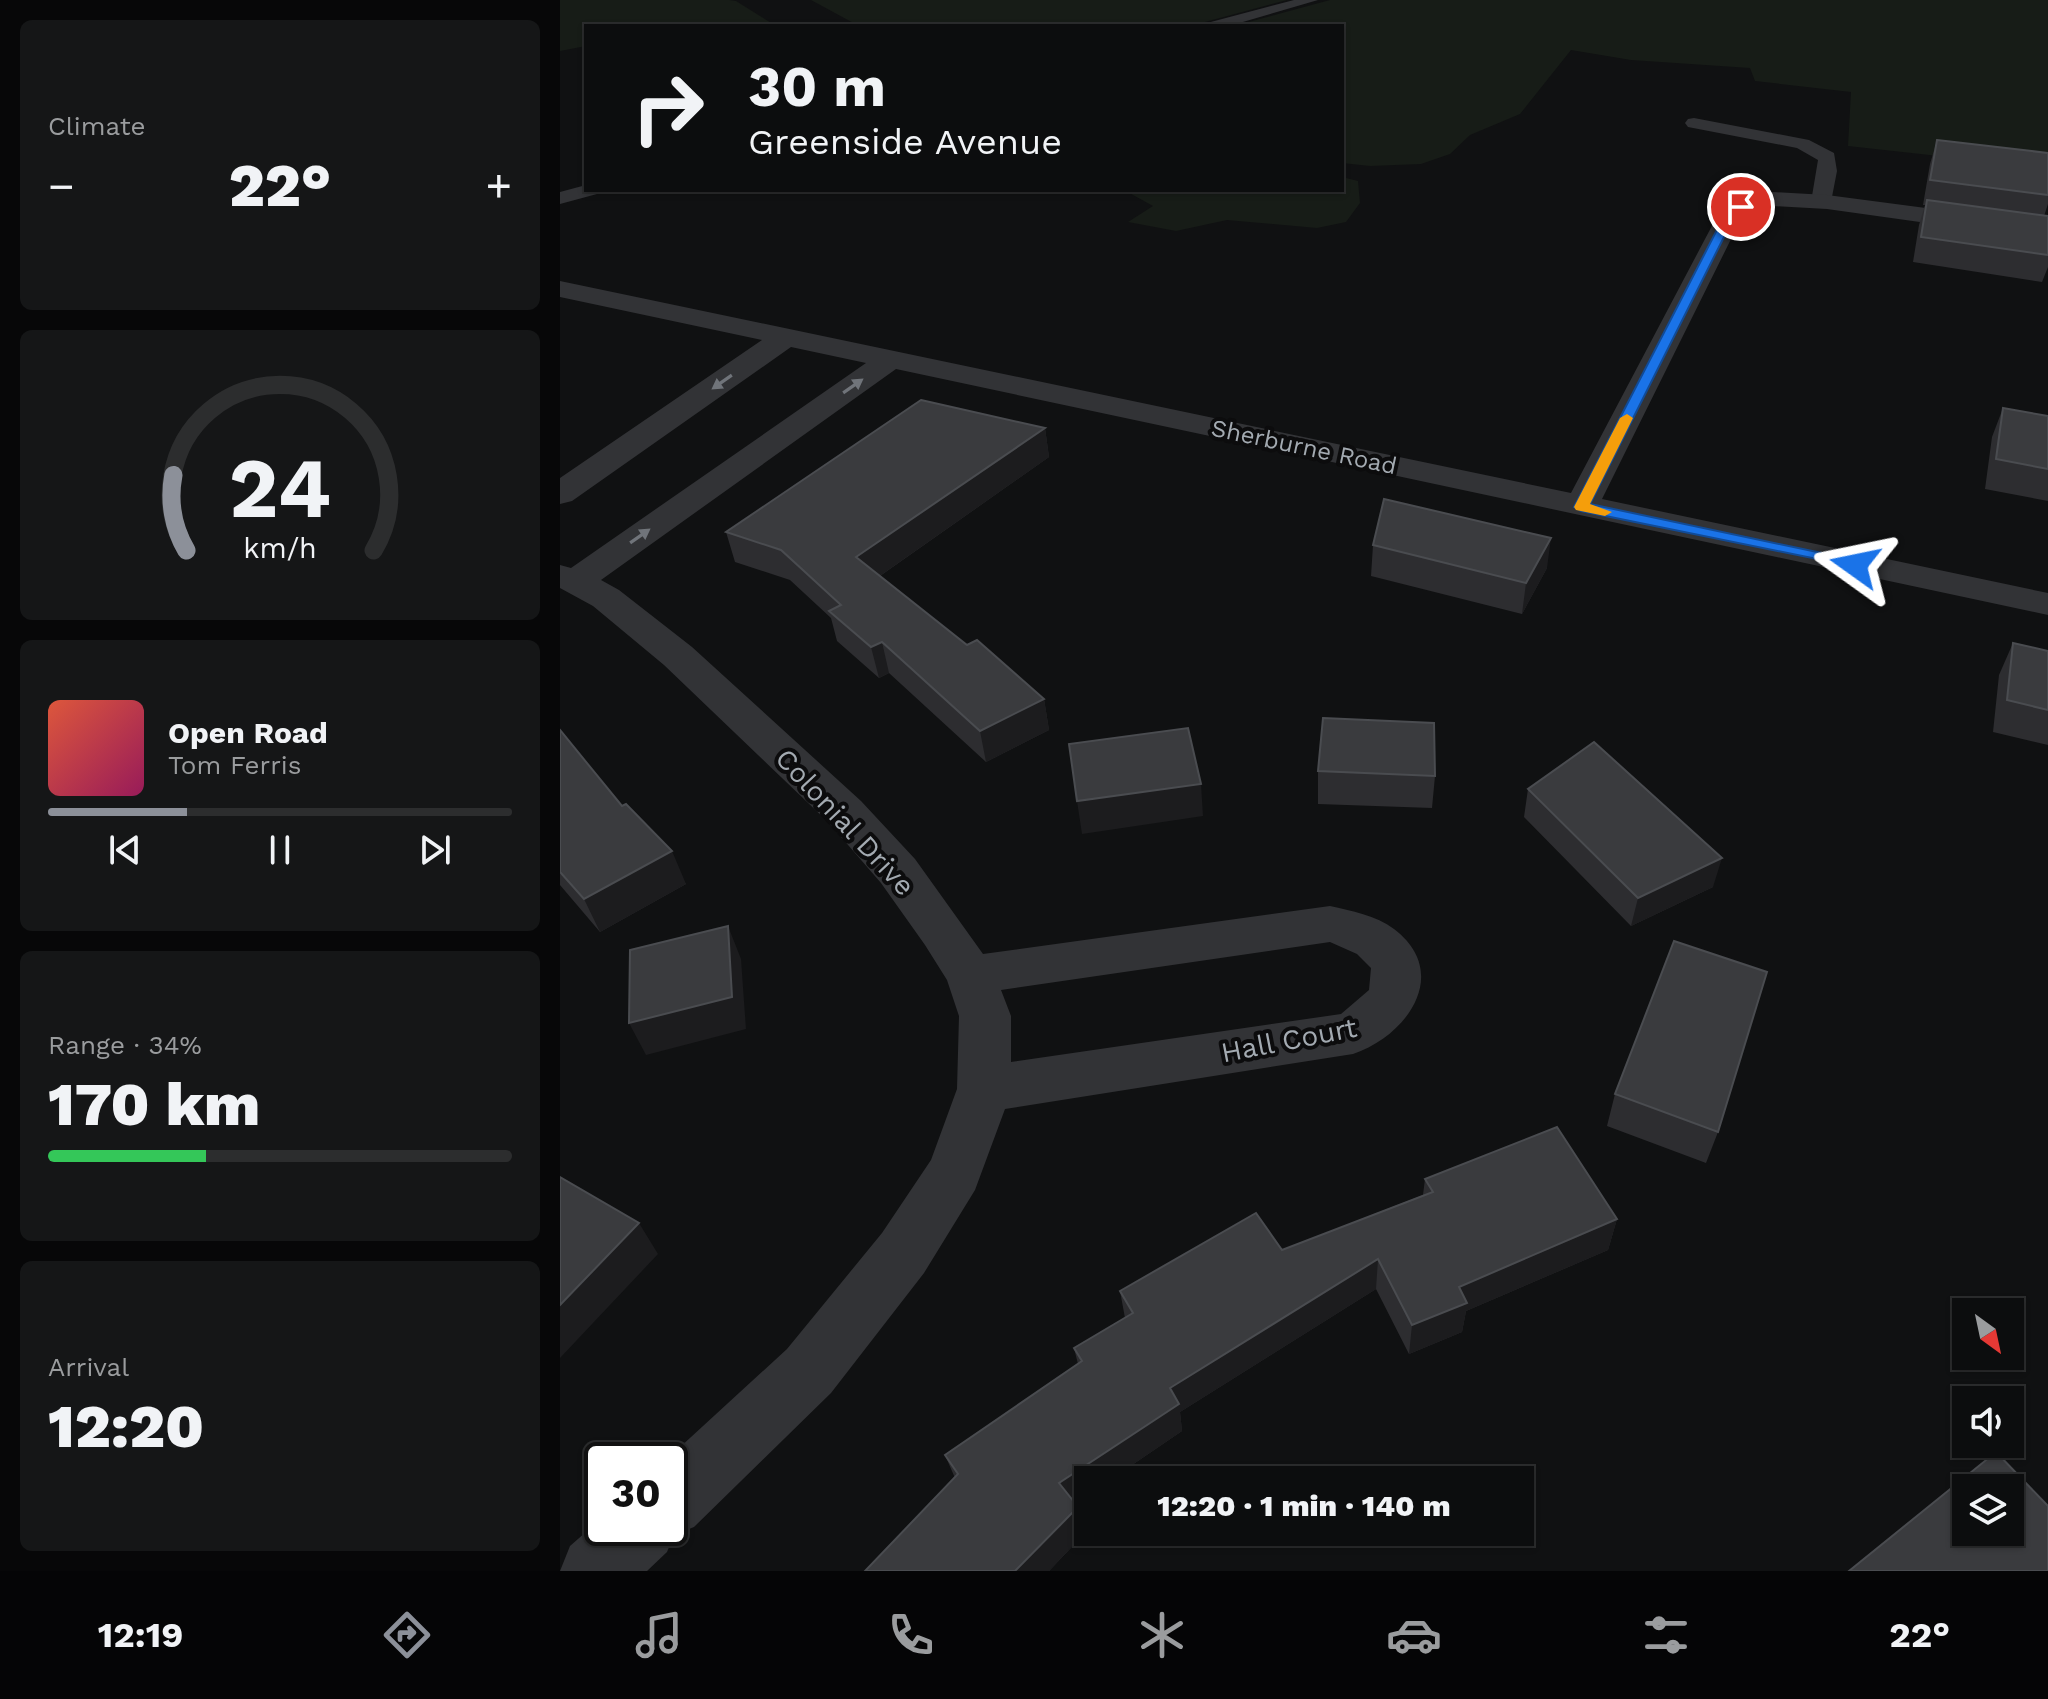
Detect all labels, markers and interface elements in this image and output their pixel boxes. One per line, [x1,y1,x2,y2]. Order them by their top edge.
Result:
text: 30 m [748,54,886,120]
icon: right [616,56,720,160]
text: Climate [48,111,146,141]
text: Greenside Avenue [748,121,1062,163]
text: 22° [229,150,331,221]
text: − [48,160,75,212]
text: + [485,160,512,212]
pin [1707,173,1775,241]
icon: arrive [1719,185,1763,229]
one-way arrow [712,374,733,389]
one-way arrow [842,379,863,394]
street label: Sherburne Road [1209,414,1399,480]
text: 24 [229,440,331,537]
position arrow [1813,523,1897,607]
one-way arrow [630,529,651,544]
text: km/h [243,531,317,565]
text: Open Road [168,715,328,750]
street label: Colonial Drive [769,742,921,902]
text: Tom Ferris [168,750,301,780]
icon: previous [103,828,147,872]
icon: pause [258,828,302,872]
icon: next [413,828,457,872]
street label: Hall Court [1218,1011,1360,1069]
text: Range · 34% [48,1030,202,1060]
text: 170 km [48,1069,260,1140]
north arrow [1952,1298,2024,1370]
map controls [1952,1298,2024,1546]
text: Arrival [48,1352,129,1382]
button: sound [1952,1386,2024,1458]
text: 12:20 [48,1391,204,1462]
speed limit sign: 30 [584,1442,688,1546]
button: layers [1952,1474,2024,1546]
text: 12:20 · 1 min · 140 m [1157,1488,1451,1523]
icon: directions [379,1607,435,1663]
icon: music [631,1607,687,1663]
icon: phone [883,1607,939,1663]
icon: climate [1134,1607,1190,1663]
icon: car [1386,1607,1442,1663]
icon: filters [1638,1607,1694,1663]
text: 12:19 [98,1614,183,1656]
text: 22° [1889,1614,1950,1656]

